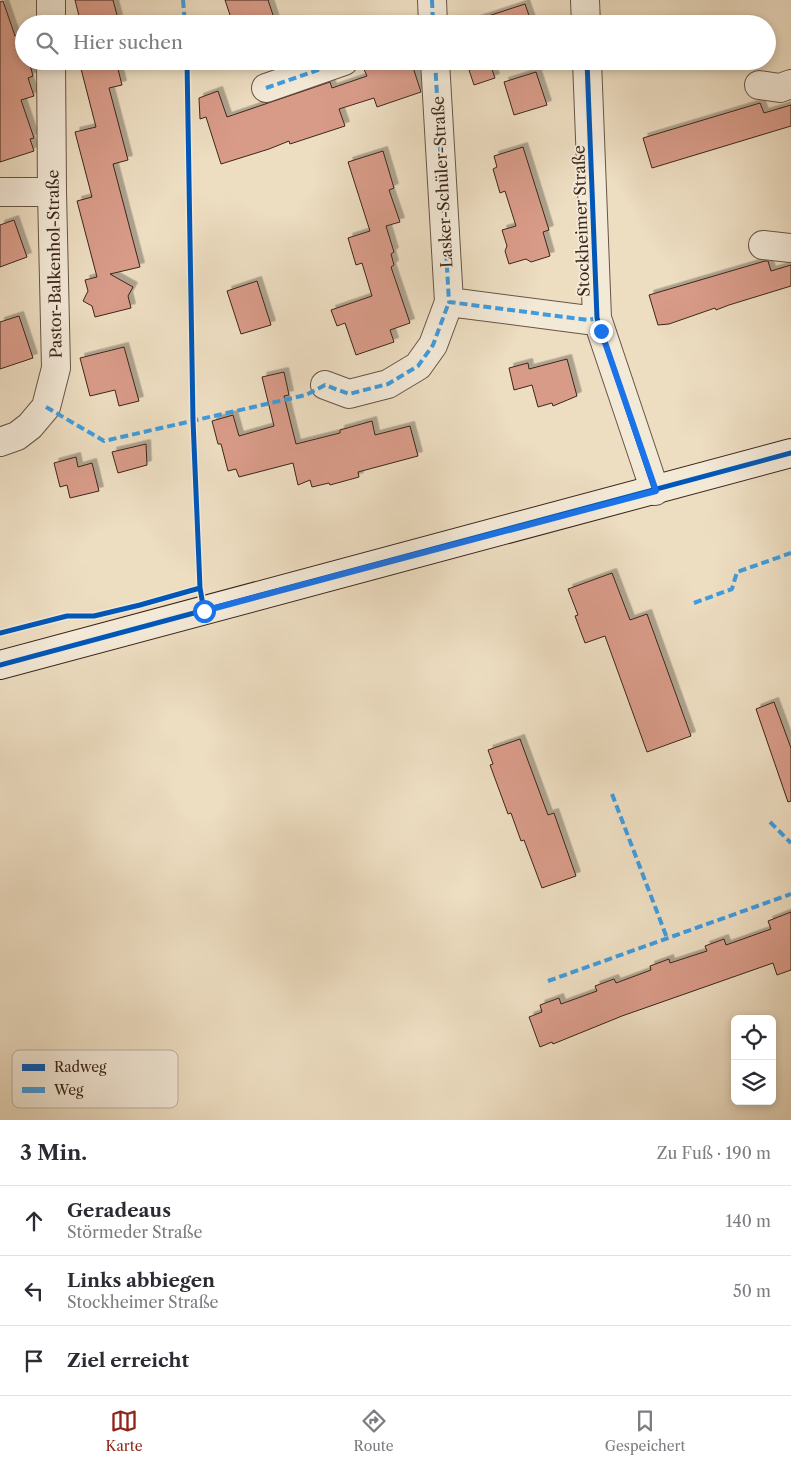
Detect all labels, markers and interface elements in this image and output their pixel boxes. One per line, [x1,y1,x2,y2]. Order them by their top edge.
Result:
search box [15,15,776,70]
icon: search [33,29,61,57]
text: Hier suchen [73,31,183,54]
street label: Lasker-Schüler-Straße [428,96,456,268]
street label: Stockheimer Straße [568,145,594,297]
street label: Pastor-Balkenhol-Straße [42,169,66,359]
route end [590,320,613,343]
route start [193,600,216,623]
map controls [731,1015,776,1105]
button: locate [731,1015,776,1060]
legend [12,1050,178,1108]
text: Radweg [54,1058,107,1076]
button: layers [731,1060,776,1105]
text: Weg [53,1081,84,1099]
text: 3 Min. [20,1140,87,1165]
text: Zu Fuß · 190 m [657,1143,771,1163]
text: Geradeaus [67,1199,171,1222]
icon: ahead [20,1207,48,1235]
text: 140 m [726,1211,771,1231]
text: Störmeder Straße [67,1222,202,1242]
text: Links abbiegen [67,1269,215,1292]
icon: left [20,1277,48,1305]
text: 50 m [733,1281,771,1301]
text: Stockheimer Straße [67,1292,219,1312]
icon: arrive [20,1347,48,1375]
text: Ziel erreicht [67,1349,189,1372]
tab: Karte [106,1407,142,1455]
tab: Route [354,1407,394,1455]
tab: Gespeichert [605,1407,685,1455]

